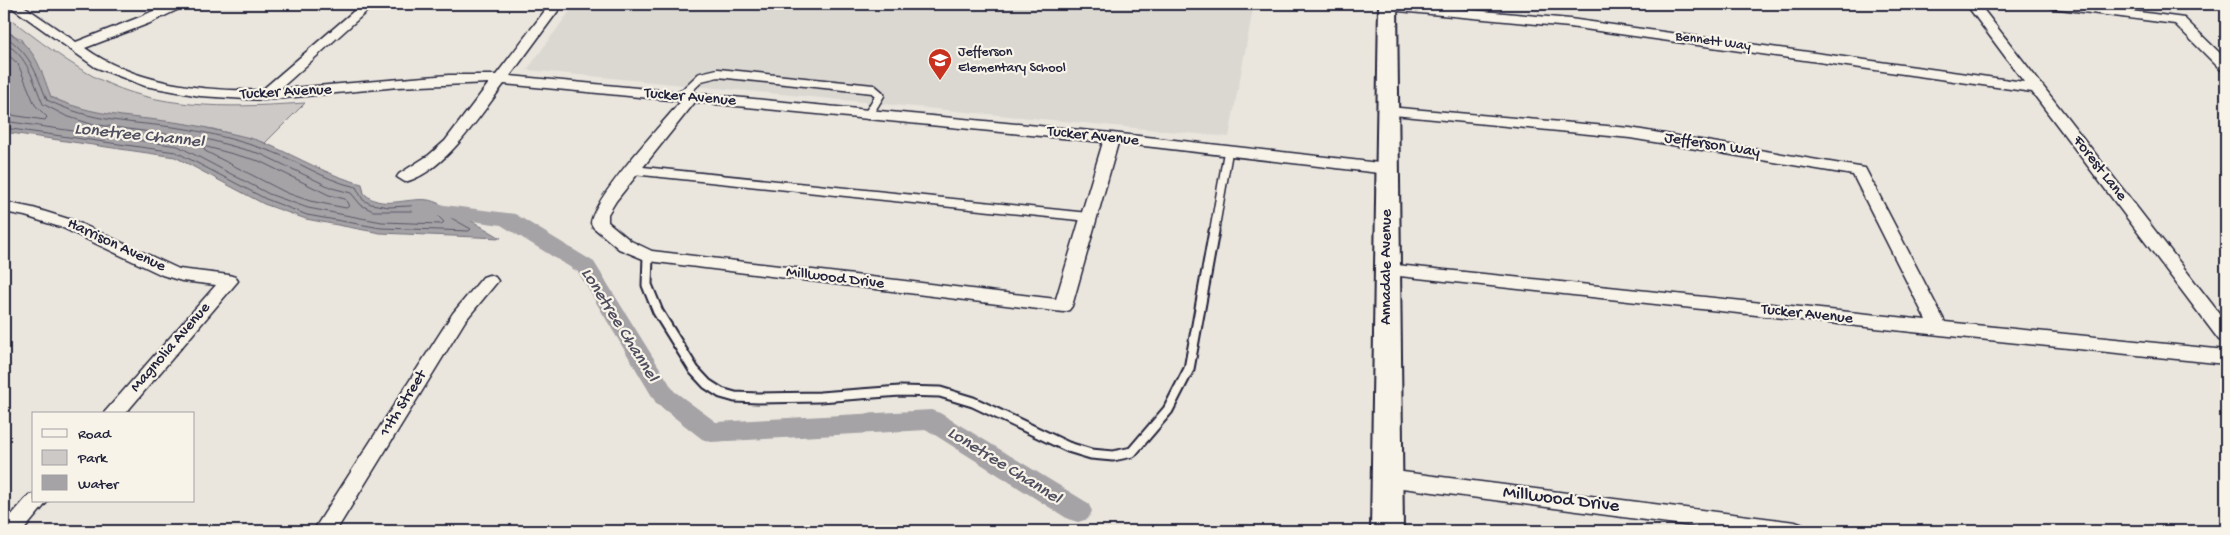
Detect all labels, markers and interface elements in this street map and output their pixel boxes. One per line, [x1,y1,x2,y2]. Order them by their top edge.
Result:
street label: Bennett Way [1673,28,1752,56]
place label: Jefferson Elementary School [958,44,1066,77]
school or university icon: Jefferson Elementary School [927,47,953,81]
street label: Tucker Avenue [239,81,333,105]
street label: Tucker Avenue [642,84,737,112]
water label: Lonetree Channel [73,119,206,153]
street label: Tucker Avenue [1045,123,1141,151]
street label: Jefferson Way [1663,129,1761,163]
street label: Forest Lane [2067,132,2131,206]
street label: Annadale Avenue [1378,209,1397,325]
street label: Harrison Avenue [64,215,169,277]
water label: Lonetree Channel [576,264,663,387]
street label: Millwood Drive [785,264,886,295]
street label: Magnolia Avenue [127,299,216,397]
street label: Tucker Avenue [1759,301,1855,329]
street label: 11th Street [376,366,433,441]
legend [32,412,195,502]
water label: Lonetree Channel [943,423,1066,510]
text: Road [78,426,112,444]
text: Park [77,450,108,468]
text: Water [78,476,120,494]
street label: Millwood Drive [1501,481,1621,519]

